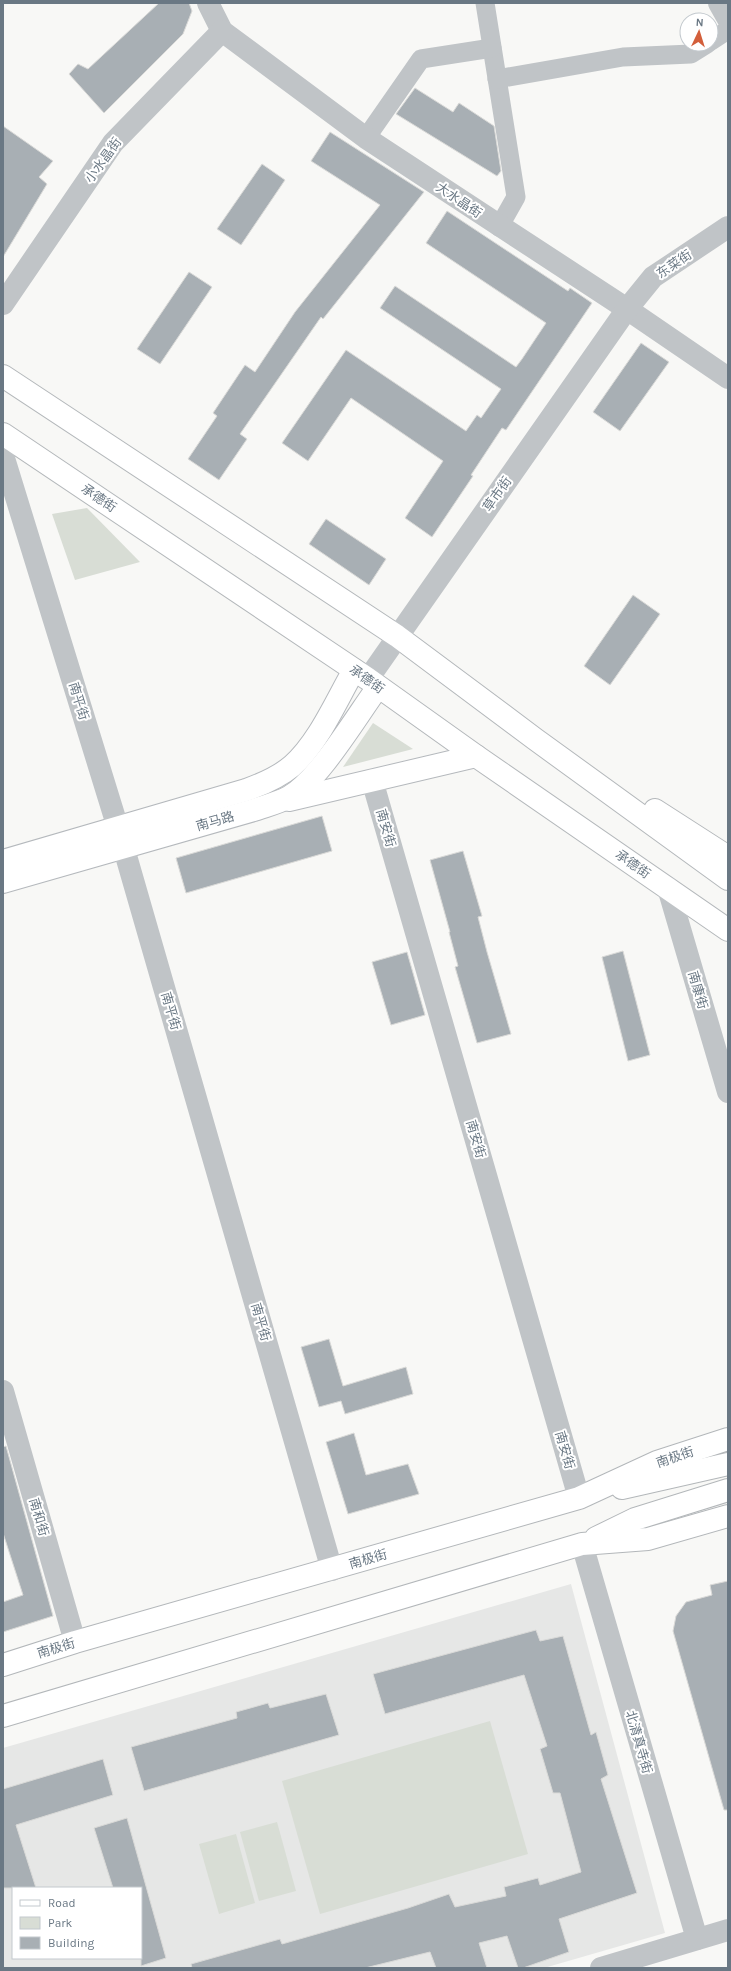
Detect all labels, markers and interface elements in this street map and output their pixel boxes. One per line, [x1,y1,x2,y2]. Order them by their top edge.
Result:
north arrow [679,12,719,52]
text: N [695,16,704,29]
street label: 小水晶街 [82,135,124,185]
street label: 大水晶街 [433,179,485,221]
street label: 东菜街 [654,247,694,281]
street label: 草市街 [480,474,514,514]
street label: 承德街 [79,481,119,515]
street label: 承德街 [347,662,387,696]
street label: 南平街 [66,680,92,722]
street label: 南安街 [373,807,399,849]
street label: 南马路 [194,808,236,834]
street label: 承德街 [613,847,653,881]
street label: 南康街 [685,969,711,1011]
street label: 南平街 [158,990,184,1032]
street label: 南安街 [463,1118,489,1160]
street label: 南平街 [248,1301,274,1343]
street label: 南安街 [552,1429,578,1471]
street label: 南极街 [654,1444,696,1470]
street label: 南和街 [26,1496,52,1538]
street label: 南极街 [347,1546,389,1572]
street label: 南极街 [35,1635,77,1661]
street label: 北清真寺街 [623,1709,655,1775]
legend [12,1887,142,1959]
text: Road [48,1896,76,1910]
text: Park [48,1916,73,1930]
text: Building [48,1936,95,1950]

